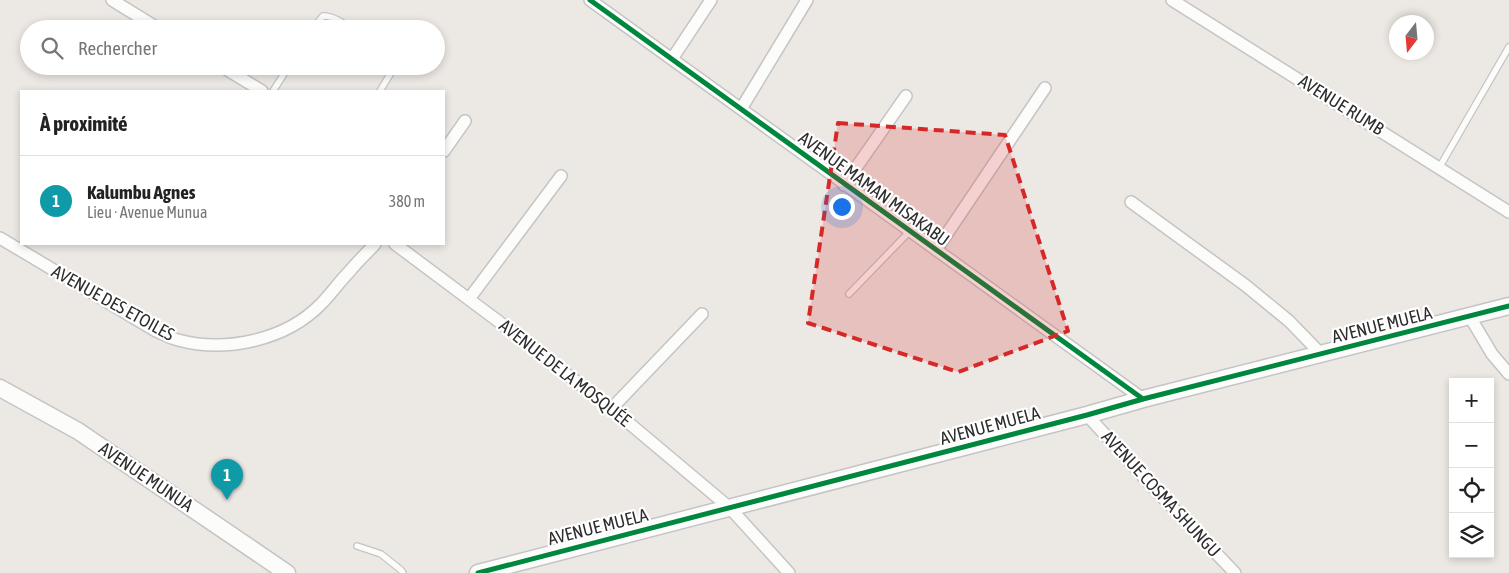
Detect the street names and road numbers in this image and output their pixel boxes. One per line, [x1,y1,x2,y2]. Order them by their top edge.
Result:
street label: AVENUE RUMB [1295,70,1388,139]
street label: AVENUE MAMAN MISAKABU [795,127,954,250]
street label: AVENUE DES ETOILES [48,260,178,345]
street label: AVENUE MUELA [1330,302,1434,347]
street label: AVENUE DE LA MOSQUÉE [495,315,636,431]
street label: AVENUE MUELA [938,402,1042,449]
street label: AVENUE COSMA SHUNGU [1097,426,1225,561]
street label: AVENUE MUNUA [95,437,198,516]
street label: AVENUE MUELA [546,504,650,549]

